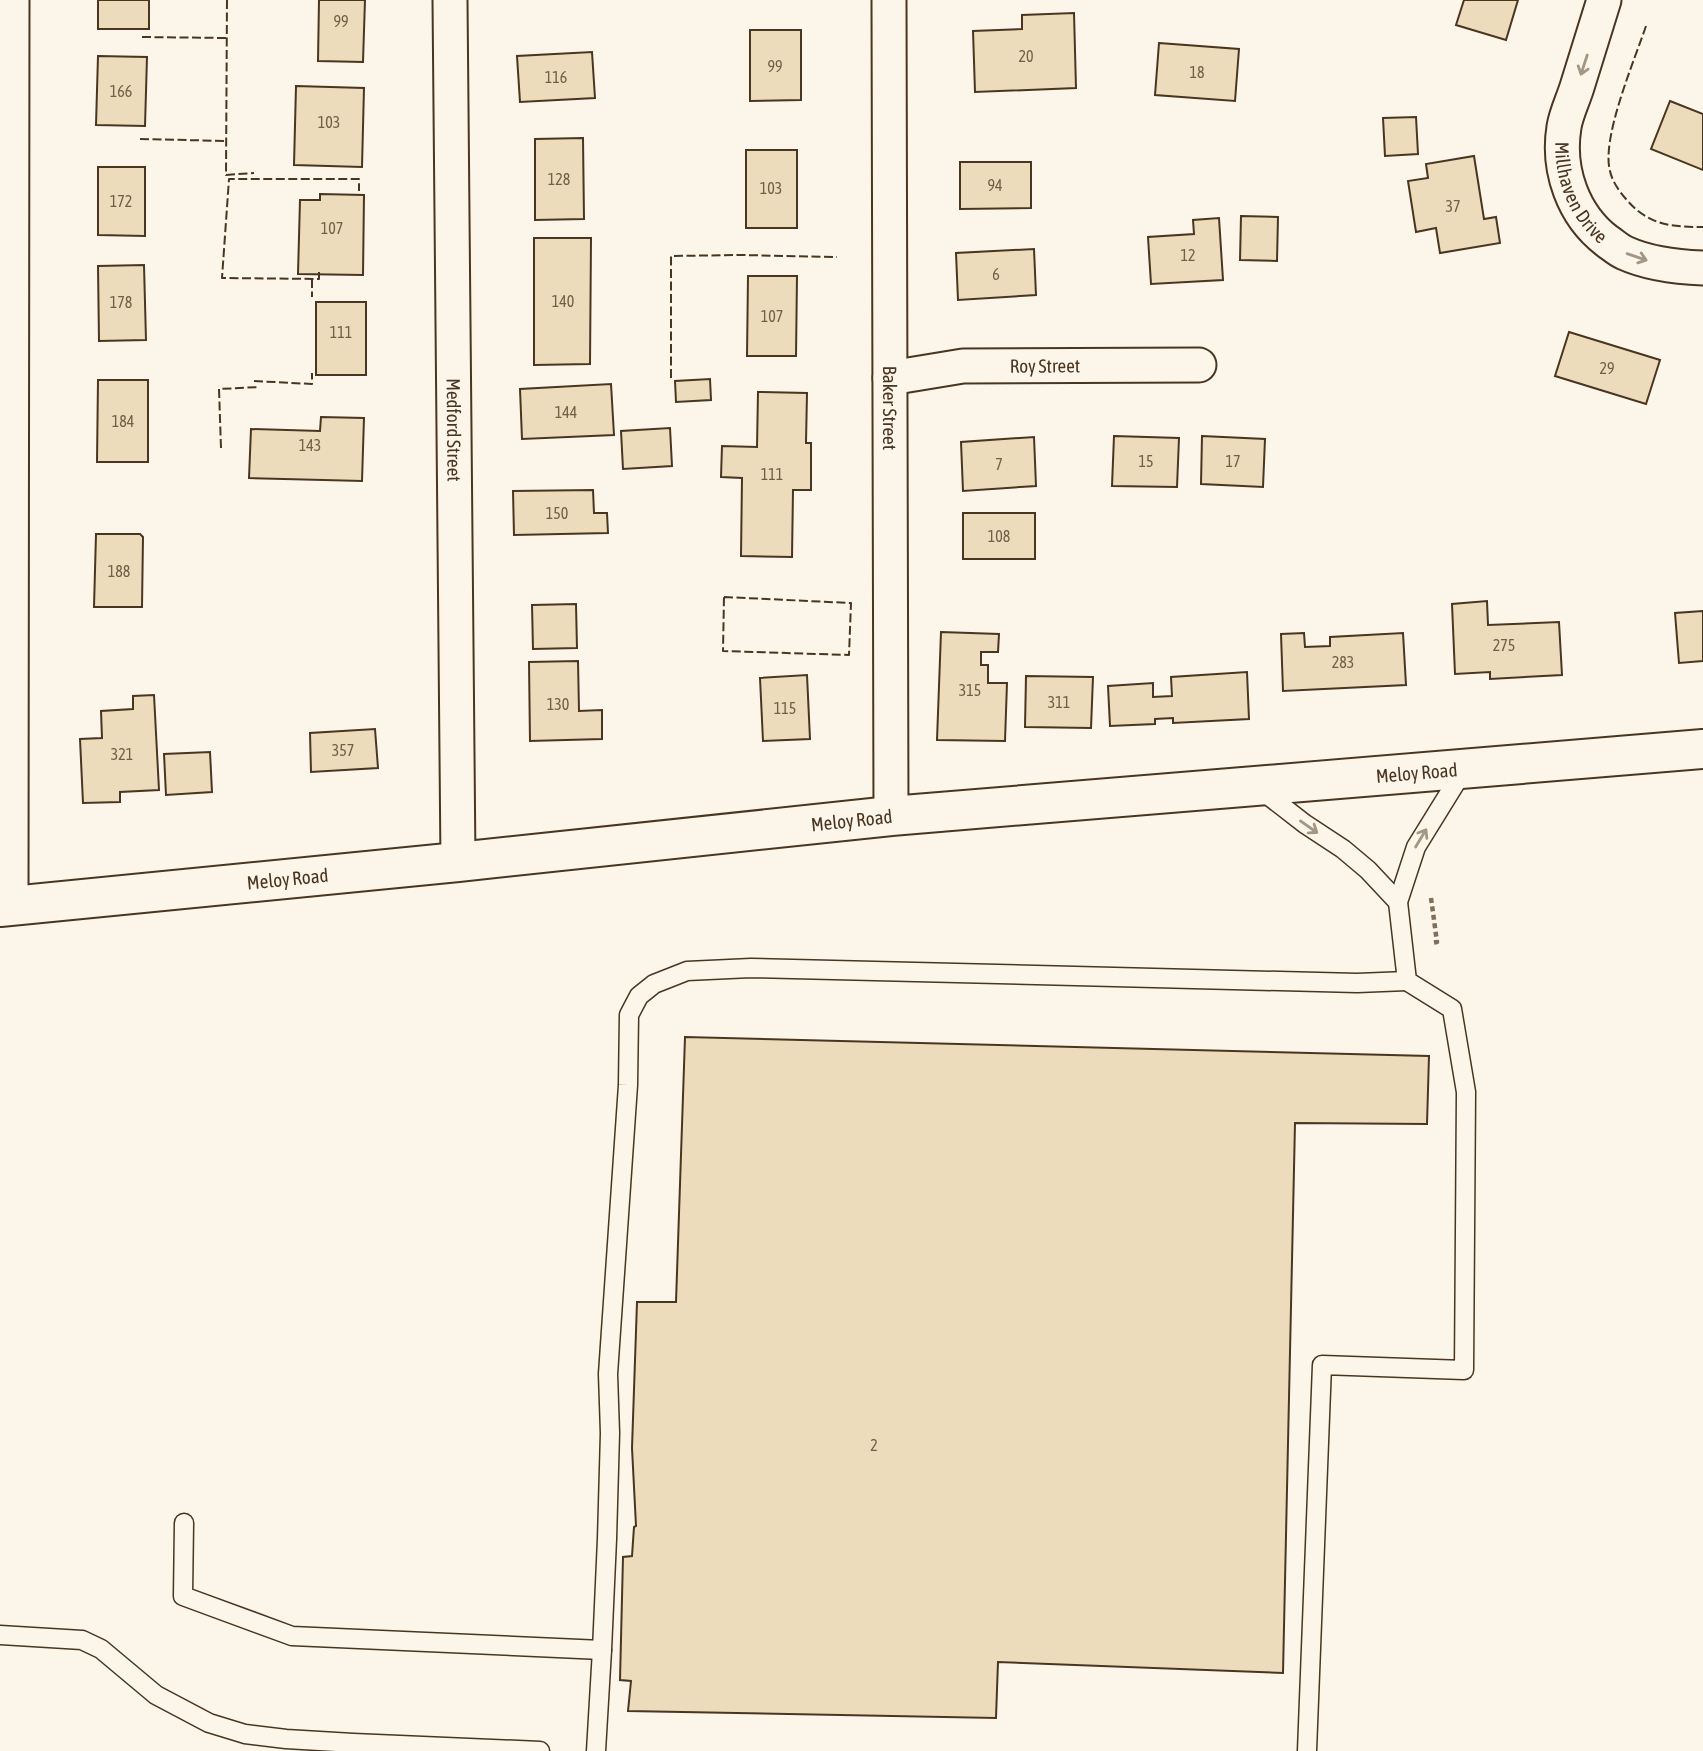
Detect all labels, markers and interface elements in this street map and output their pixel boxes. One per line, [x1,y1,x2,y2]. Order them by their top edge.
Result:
house number: 99 [333,12,349,30]
house number: 20 [1018,47,1034,65]
one-way arrow [1576,54,1589,76]
house number: 99 [767,57,783,75]
house number: 18 [1189,63,1205,81]
house number: 116 [545,68,567,86]
house number: 166 [110,82,132,100]
house number: 103 [318,113,340,131]
street label: Millhaven Drive [1551,142,1612,248]
house number: 128 [548,170,570,188]
house number: 94 [987,176,1003,194]
house number: 103 [760,179,782,197]
house number: 172 [110,192,132,210]
house number: 37 [1445,197,1461,215]
house number: 107 [321,219,343,237]
house number: 12 [1180,246,1196,264]
one-way arrow [1625,252,1647,264]
house number: 6 [992,265,1000,283]
house number: 140 [552,292,574,310]
house number: 178 [110,293,132,311]
house number: 107 [761,307,783,325]
house number: 111 [330,323,352,341]
street label: Roy Street [1010,355,1080,377]
house number: 29 [1599,359,1615,377]
street label: Baker Street [879,366,901,450]
street label: Medford Street [443,378,465,482]
house number: 144 [555,403,577,421]
house number: 184 [112,412,134,430]
house number: 143 [299,436,321,454]
house number: 15 [1138,452,1154,470]
house number: 17 [1225,452,1241,470]
house number: 7 [995,455,1003,473]
house number: 111 [761,465,783,483]
house number: 150 [546,504,568,522]
house number: 108 [988,527,1010,545]
house number: 188 [108,562,130,580]
house number: 275 [1493,636,1515,654]
house number: 283 [1332,653,1354,671]
house number: 315 [959,681,981,699]
house number: 311 [1048,693,1070,711]
house number: 130 [547,695,569,713]
house number: 115 [774,699,796,717]
house number: 357 [332,741,354,759]
house number: 321 [111,745,133,763]
street label: Meloy Road [1375,758,1458,787]
street label: Meloy Road [810,805,893,835]
one-way arrow [1299,820,1318,834]
one-way arrow [1415,828,1429,848]
street label: Meloy Road [246,864,329,894]
house number: 2 [870,1436,878,1454]

